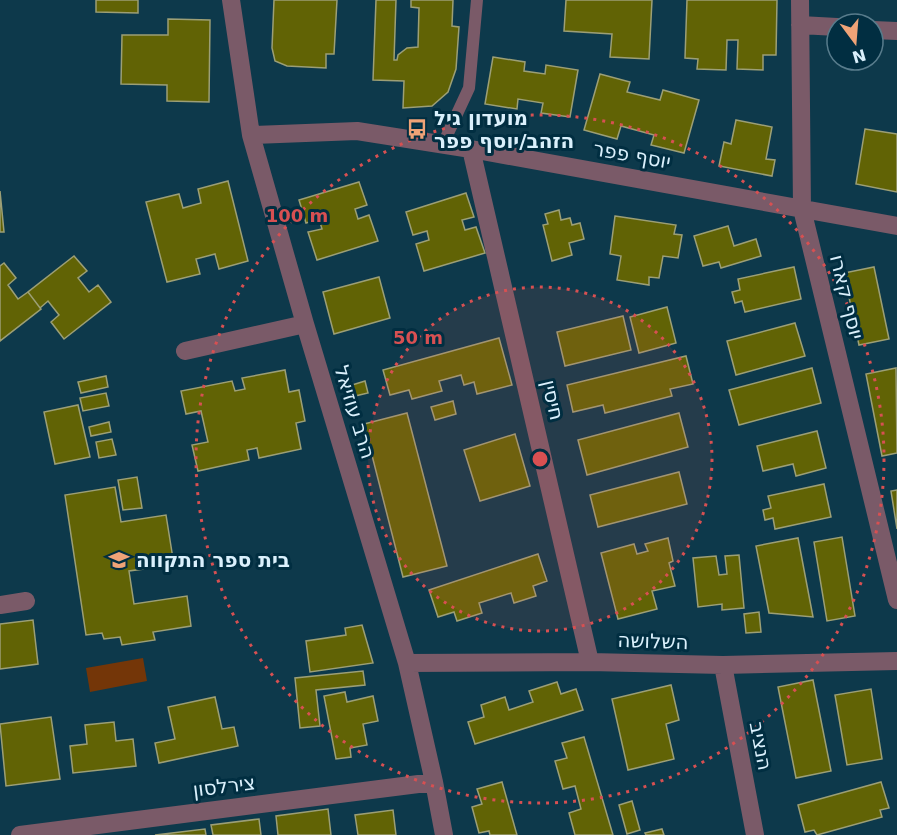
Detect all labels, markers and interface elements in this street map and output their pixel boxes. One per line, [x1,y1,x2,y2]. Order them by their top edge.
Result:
north arrow [825,12,885,72]
text: N [850,45,868,67]
place label: מועדון גיל הזהב/יוסף פפר [434,106,574,153]
bus stop icon: מועדון גיל הזהב/יוסף פפר [405,117,429,141]
street label: יוסף פפר [591,136,673,174]
text: 100 m [266,205,328,226]
street label: יוסף קארו [825,252,869,342]
text: 50 m [393,327,443,348]
street label: הרב עוזיאל [329,362,381,462]
street label: חיסין [537,378,569,422]
centre of rings [530,449,550,469]
school or university icon: בית ספר התקווה [107,548,131,572]
place label: בית ספר התקווה [136,548,290,572]
street label: השלושה [617,628,689,654]
street label: הנציב [745,720,777,772]
street label: צירלסון [191,770,257,802]

